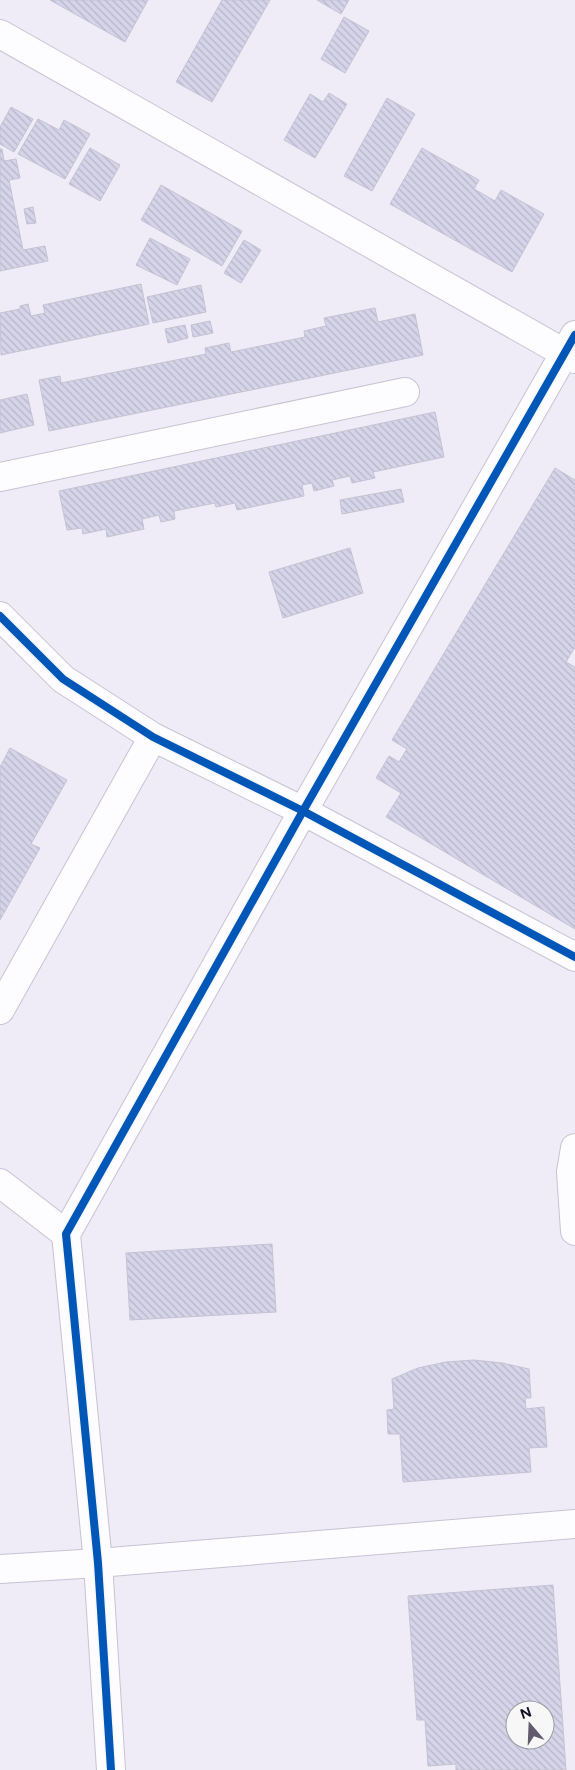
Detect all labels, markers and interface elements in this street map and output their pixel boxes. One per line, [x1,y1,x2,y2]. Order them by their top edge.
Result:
north arrow [505,1700,555,1750]
text: N [518,1703,534,1723]

